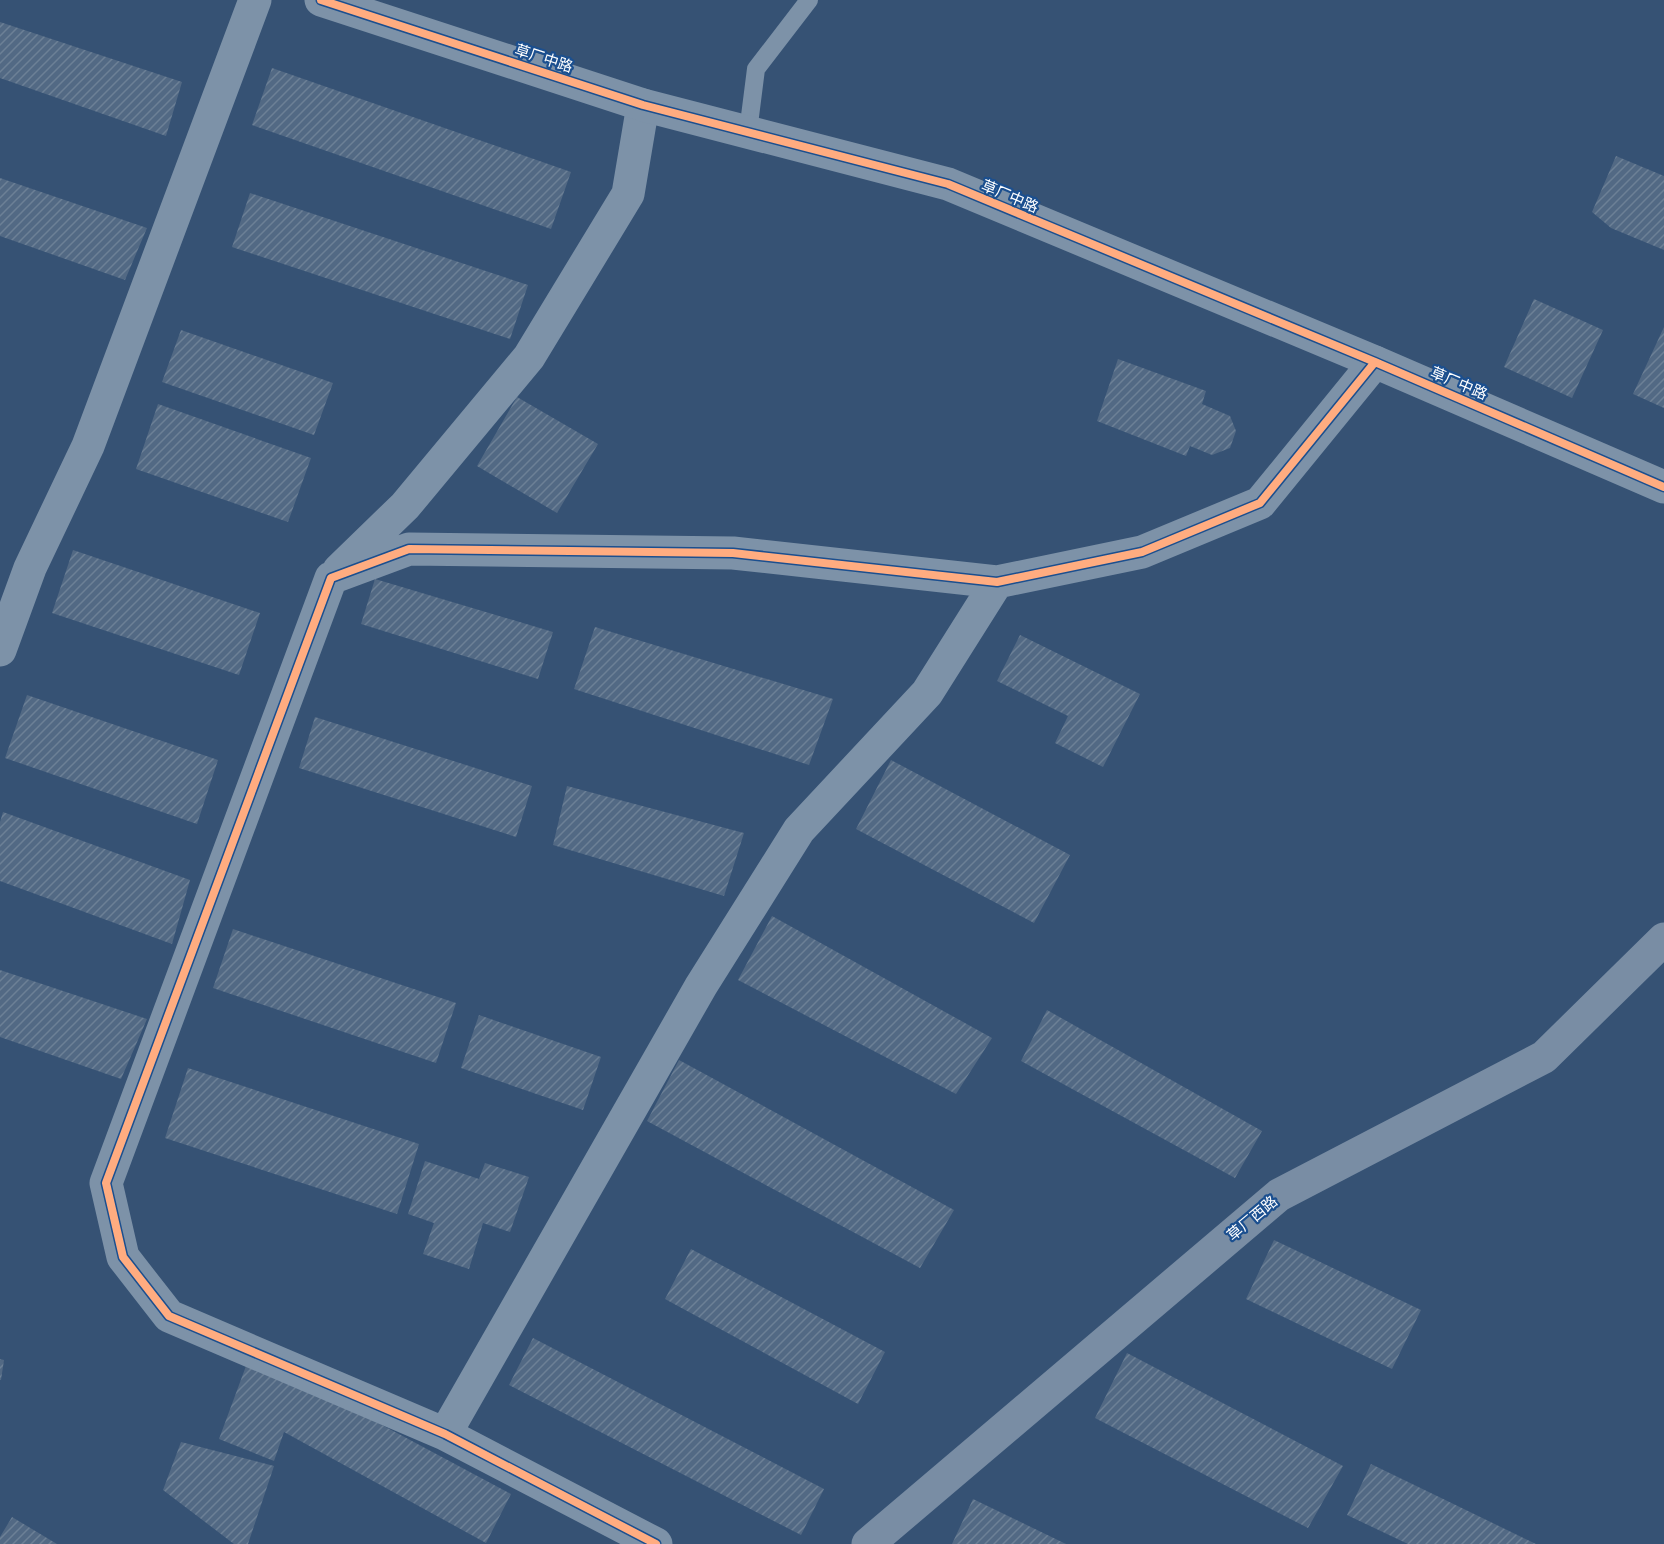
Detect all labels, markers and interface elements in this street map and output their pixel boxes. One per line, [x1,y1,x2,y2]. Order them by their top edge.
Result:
street label: 草厂中路 [513,40,575,76]
street label: 草厂中路 [979,176,1041,216]
street label: 草厂中路 [1428,363,1490,403]
street label: 草厂西路 [1223,1191,1281,1245]

